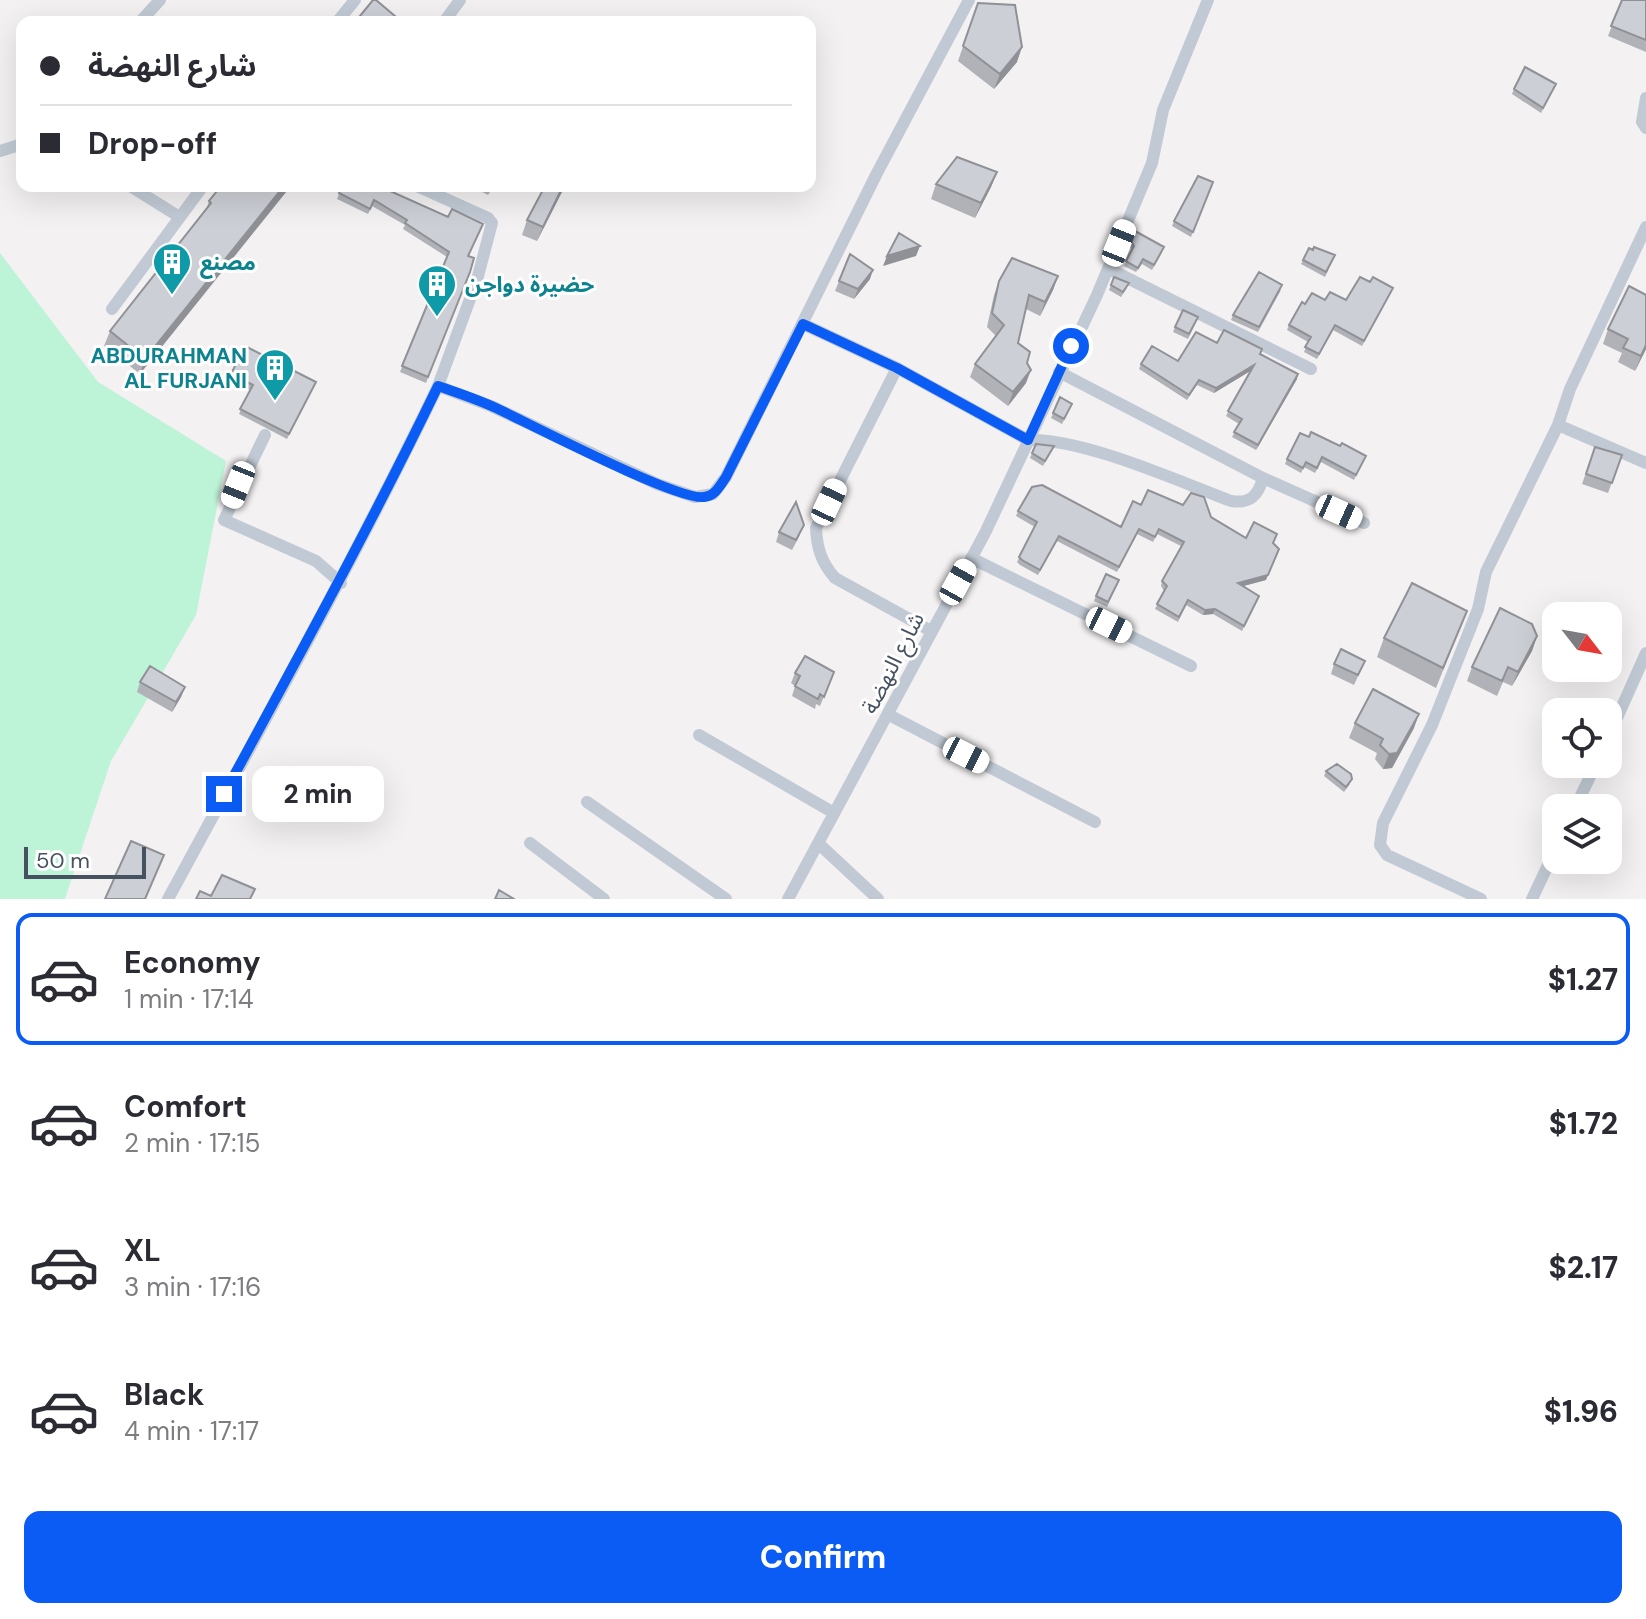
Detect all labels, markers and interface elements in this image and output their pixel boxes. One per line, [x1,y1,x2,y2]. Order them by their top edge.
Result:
text: شارع النهضة [88,46,257,85]
text: Drop-off [88,124,217,163]
car [1099,216,1139,270]
building icon: مصنع [151,241,193,296]
place label: مصنع [200,248,256,279]
building icon: حضيرة دواجن [416,263,458,318]
place label: حضيرة دواجن [465,270,595,299]
route start [1053,328,1089,364]
place label: ABDURAHMAN AL FURJANI [90,341,247,395]
building icon: ABDURAHMAN AL FURJANI [254,347,296,402]
car [218,458,258,512]
car [808,475,850,529]
car [1312,491,1366,533]
car [936,555,980,609]
north arrow [1542,602,1622,682]
map controls [1542,602,1622,874]
car [1082,604,1136,646]
street label: شارع النهضة [855,607,933,719]
button: locate [1542,698,1622,778]
car [939,733,993,777]
callout: 2 min [252,766,384,822]
route end [206,776,242,812]
text: 2 min [283,777,353,811]
button: layers [1542,794,1622,874]
scale bar [24,843,146,879]
text: 50 m [36,846,90,875]
icon: car [28,943,100,1015]
text: Economy [124,943,261,982]
text: $1.27 [1548,960,1618,999]
text: 1 min · 17:14 [124,982,253,1016]
icon: car [28,1087,100,1159]
text: Comfort [124,1087,247,1126]
text: $1.72 [1549,1104,1618,1143]
text: 2 min · 17:15 [124,1126,260,1160]
icon: car [28,1231,100,1303]
text: XL [124,1231,161,1270]
text: $2.17 [1549,1248,1618,1287]
text: 3 min · 17:16 [124,1270,261,1304]
icon: car [28,1375,100,1447]
text: Black [124,1375,204,1414]
text: $1.96 [1544,1392,1618,1431]
text: 4 min · 17:17 [124,1414,259,1448]
button: Confirm [24,1511,1622,1603]

